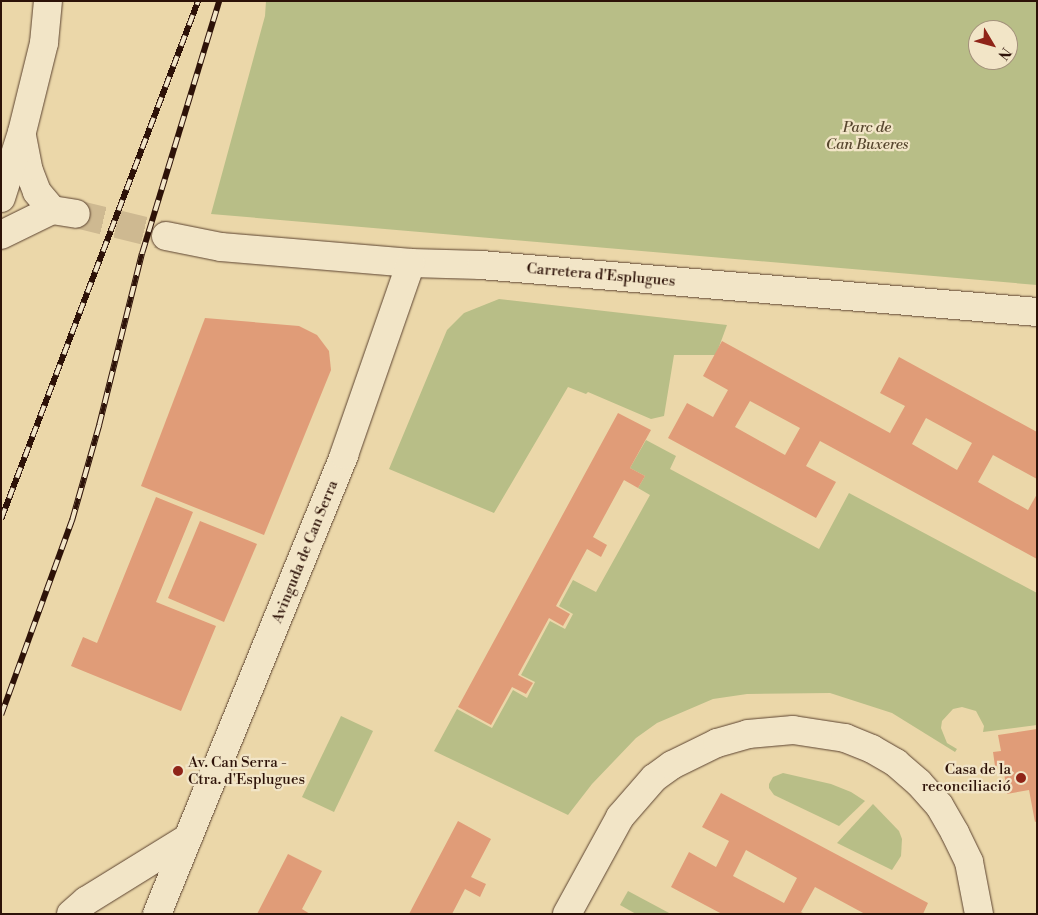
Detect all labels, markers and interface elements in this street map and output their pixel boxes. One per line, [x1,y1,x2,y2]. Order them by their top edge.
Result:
north arrow [968,20,1018,70]
text: N [994,44,1015,63]
park label: Parc de Can Buxeres [826,118,908,153]
street label: Carretera d'Esplugues [526,260,676,290]
street label: Avinguda de Can Serra [268,478,342,626]
place label: Av. Can Serra - Ctra. d'Esplugues [188,753,305,788]
place label: Casa de la reconciliació [922,760,1011,795]
marker: Av. Can Serra - Ctra. d'Esplugues [172,765,184,777]
marker: Casa de la reconciliació [1015,772,1027,784]

